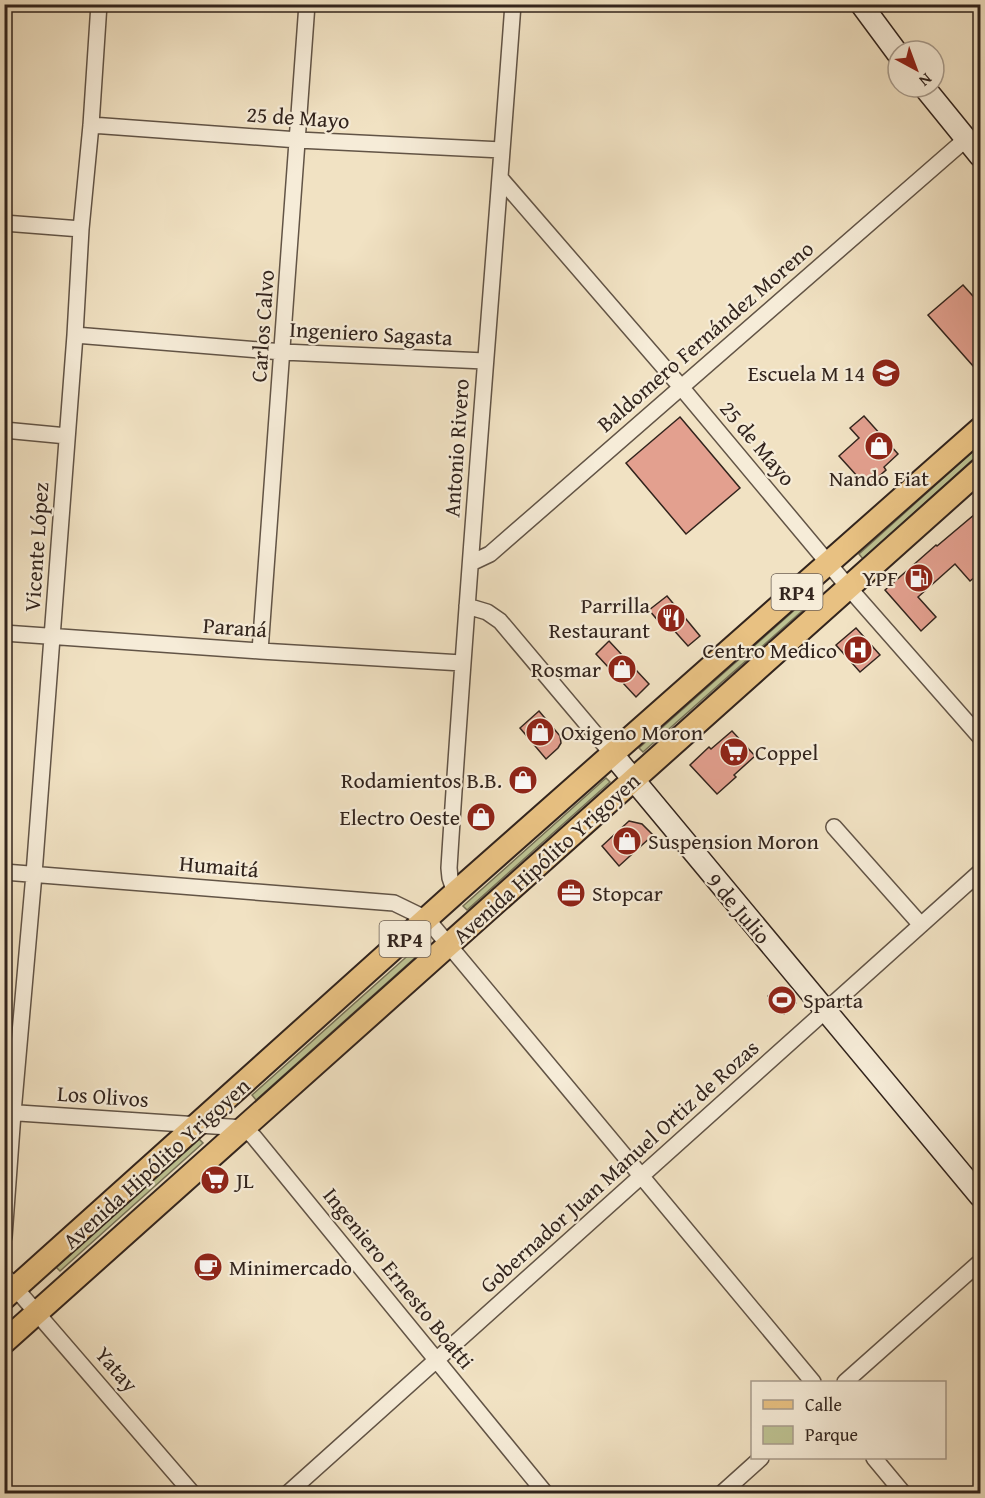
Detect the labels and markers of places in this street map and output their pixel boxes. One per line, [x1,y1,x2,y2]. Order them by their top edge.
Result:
place label: Escuela M 14 [748,357,865,389]
school or university icon: Escuela M 14 [870,357,902,389]
shop icon: Nando Fiat [863,430,895,462]
place label: Nando Fiat [829,462,929,494]
place label: YPF [862,562,898,594]
fuel station icon: YPF [903,562,935,594]
place label: Parrilla Restaurant [549,589,651,646]
restaurant icon: Parrilla Restaurant [655,602,687,634]
place label: Centro Medico [703,634,837,666]
hospital icon: Centro Medico [842,634,874,666]
place label: Rosmar [531,653,601,685]
shop icon: Rosmar [606,653,638,685]
shop icon: Oxigeno Moron [524,716,556,748]
place label: Oxigeno Moron [561,716,704,748]
supermarket icon: Coppel [718,736,750,768]
place label: Coppel [755,736,818,768]
place label: Rodamientos B.B. [341,764,502,796]
shop icon: Rodamientos B.B. [507,764,539,796]
place label: Electro Oeste [340,801,460,833]
shop icon: Electro Oeste [465,801,497,833]
shop icon: Suspension Moron [611,825,643,857]
place label: Suspension Moron [648,825,819,857]
office icon: Stopcar [555,877,587,909]
place label: Stopcar [592,877,663,909]
sports icon: Sparta [766,984,798,1016]
place label: Sparta [803,984,864,1016]
supermarket icon: JL [199,1164,231,1196]
place label: JL [233,1164,254,1196]
cafe icon: Minimercado [192,1251,224,1283]
place label: Minimercado [229,1251,352,1283]

